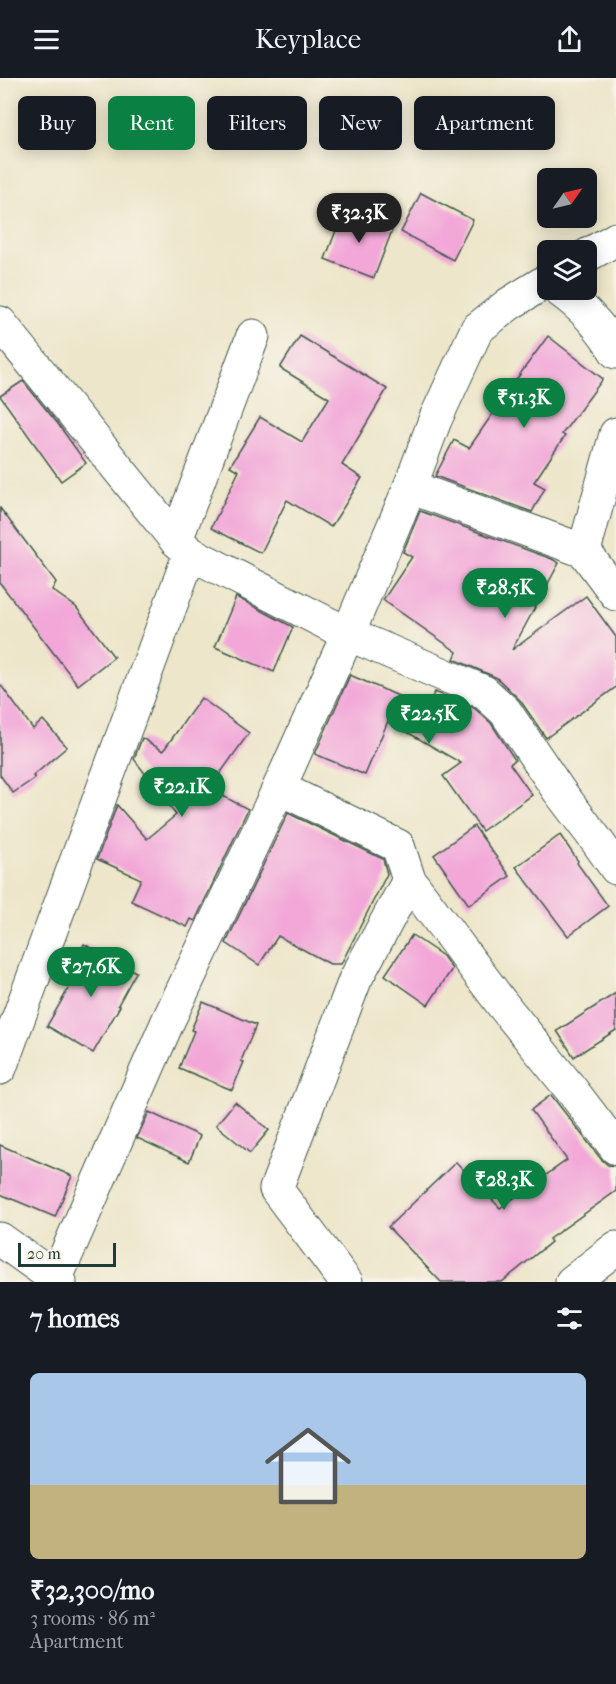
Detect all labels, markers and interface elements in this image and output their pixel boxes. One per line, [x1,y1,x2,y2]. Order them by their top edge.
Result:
icon: menu [30,23,63,56]
text: Keyplace [255,23,361,55]
icon: share [553,23,586,56]
chip: Buy [18,96,96,150]
chip: Rent [108,96,195,150]
chip: Filters [207,96,307,150]
chip: New [319,96,402,150]
chip: Apartment [414,96,555,150]
north arrow [537,168,597,228]
map controls [537,168,597,300]
pin: ₹32.3K [310,193,408,244]
text: ₹32.3K [331,201,387,224]
button: layers [537,240,597,300]
pin: ₹51.3K [475,378,573,429]
text: ₹51.3K [497,386,551,409]
pin: ₹28.5K [456,568,554,619]
text: ₹28.5K [476,576,534,599]
pin: ₹22.5K [380,694,478,745]
text: ₹22.5K [400,702,458,725]
pin: ₹22.1K [133,767,231,818]
text: ₹22.1K [153,775,211,798]
pin: ₹27.6K [42,947,140,998]
text: ₹27.6K [61,955,121,978]
pin: ₹28.3K [455,1160,553,1211]
text: ₹28.3K [475,1168,533,1191]
scale bar [18,1240,116,1268]
text: 20 m [27,1244,61,1263]
icon: filters [553,1302,586,1335]
text: 7 homes [30,1303,120,1334]
icon: home [254,1412,362,1520]
text: ₹32,300/mo [30,1575,155,1606]
text: 3 rooms · 86 m² [30,1607,155,1630]
text: Apartment [30,1630,124,1653]

